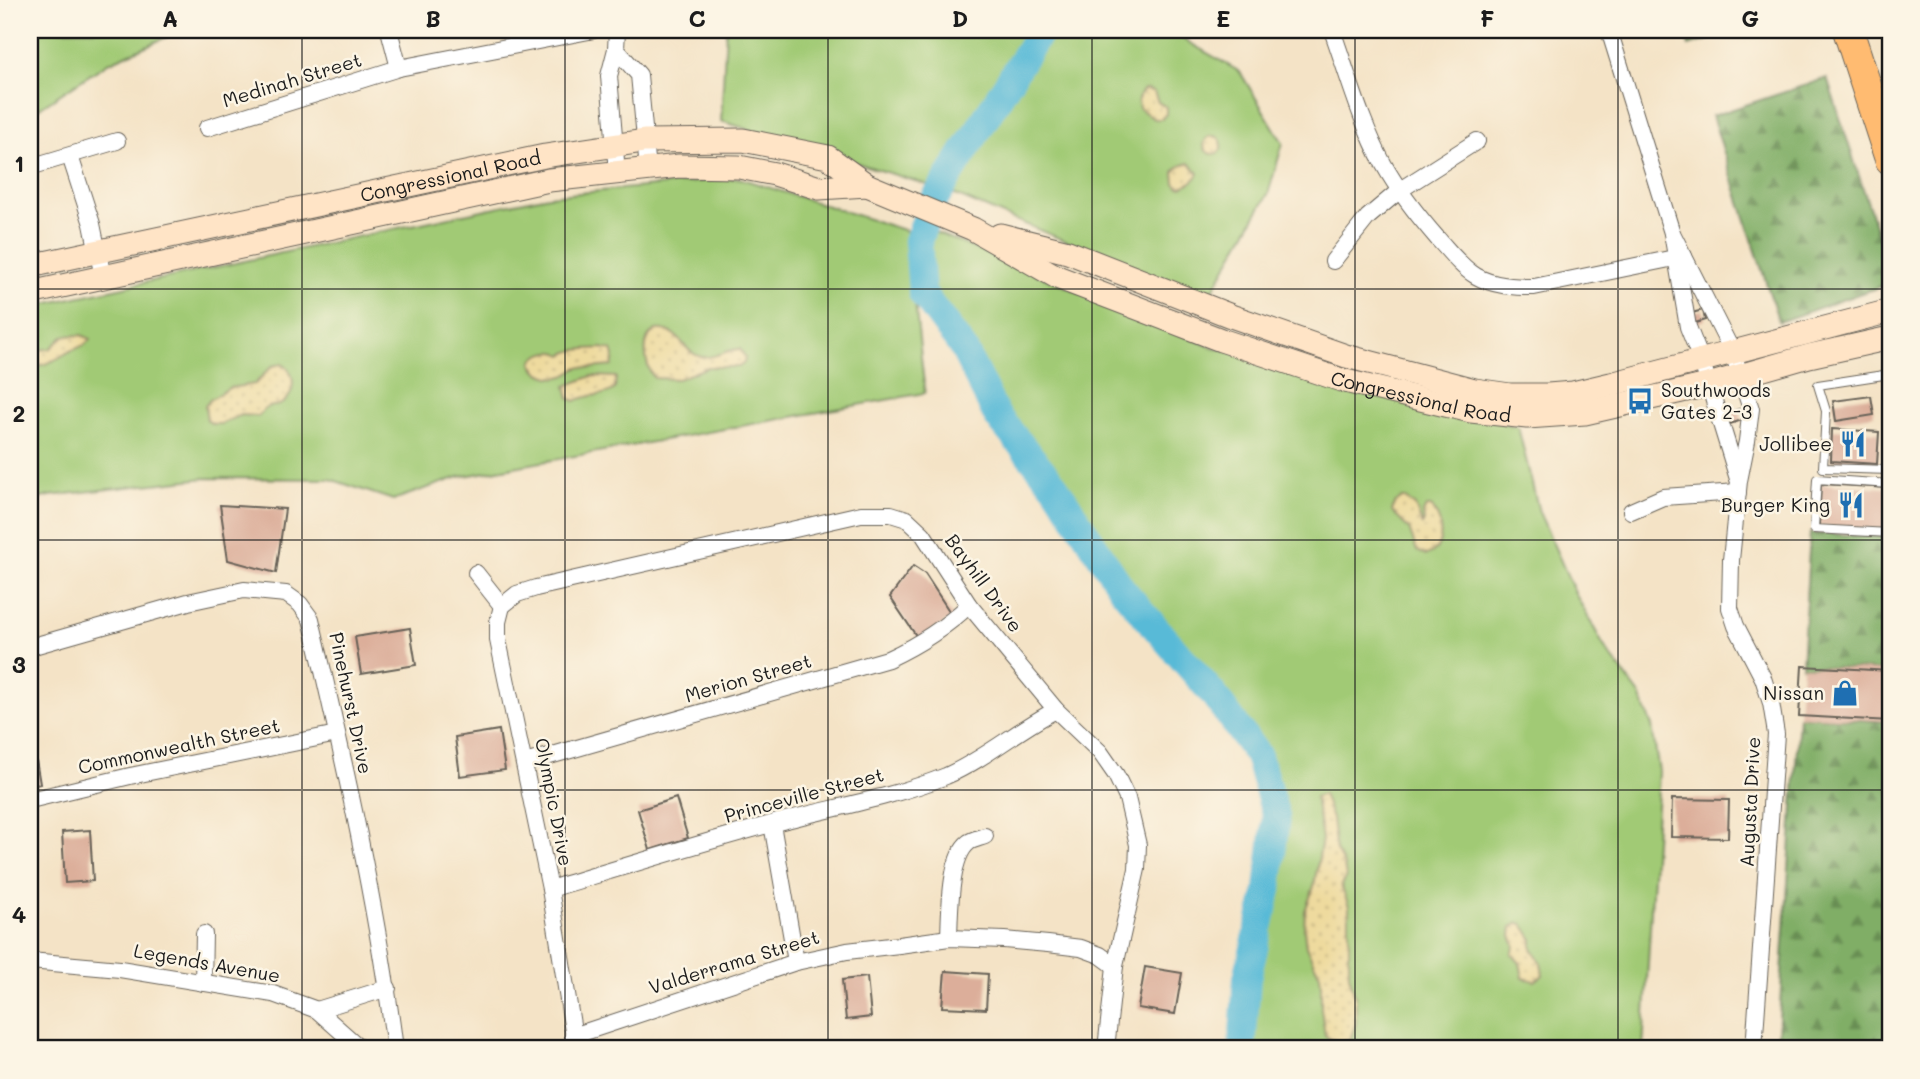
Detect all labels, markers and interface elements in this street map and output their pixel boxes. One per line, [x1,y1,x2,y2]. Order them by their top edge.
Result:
text: A [162,3,178,33]
text: B [425,3,441,33]
text: C [688,3,706,33]
text: D [952,3,968,33]
text: E [1216,3,1230,33]
text: F [1480,3,1494,33]
text: G [1741,3,1759,33]
street label: Medinah Street [219,46,365,113]
street label: Congressional Road [358,144,543,207]
text: 1 [14,148,24,178]
street label: Congressional Road [1328,364,1512,427]
place label: Southwoods Gates 2-3 [1661,377,1771,424]
bus stop icon: Southwoods Gates 2-3 [1625,386,1655,416]
text: 2 [13,398,25,428]
restaurant icon: Jollibee [1838,429,1868,459]
place label: Jollibee [1759,431,1832,456]
restaurant icon: Burger King [1836,490,1866,520]
place label: Burger King [1721,492,1830,517]
street label: Bayhill Drive [940,528,1029,637]
street label: Pinehurst Drive [324,630,379,776]
street label: Merion Street [682,648,814,708]
text: 3 [12,649,26,679]
shop icon: Nissan [1830,678,1860,708]
place label: Nissan [1763,680,1824,705]
street label: Commonwealth Street [76,712,282,779]
street label: Olympic Drive [530,736,579,868]
street label: Augusta Drive [1734,736,1765,868]
street label: Princeville Street [721,761,886,828]
text: 4 [12,899,26,929]
street label: Valderrama Street [646,924,822,999]
street label: Legends Avenue [132,937,282,988]

